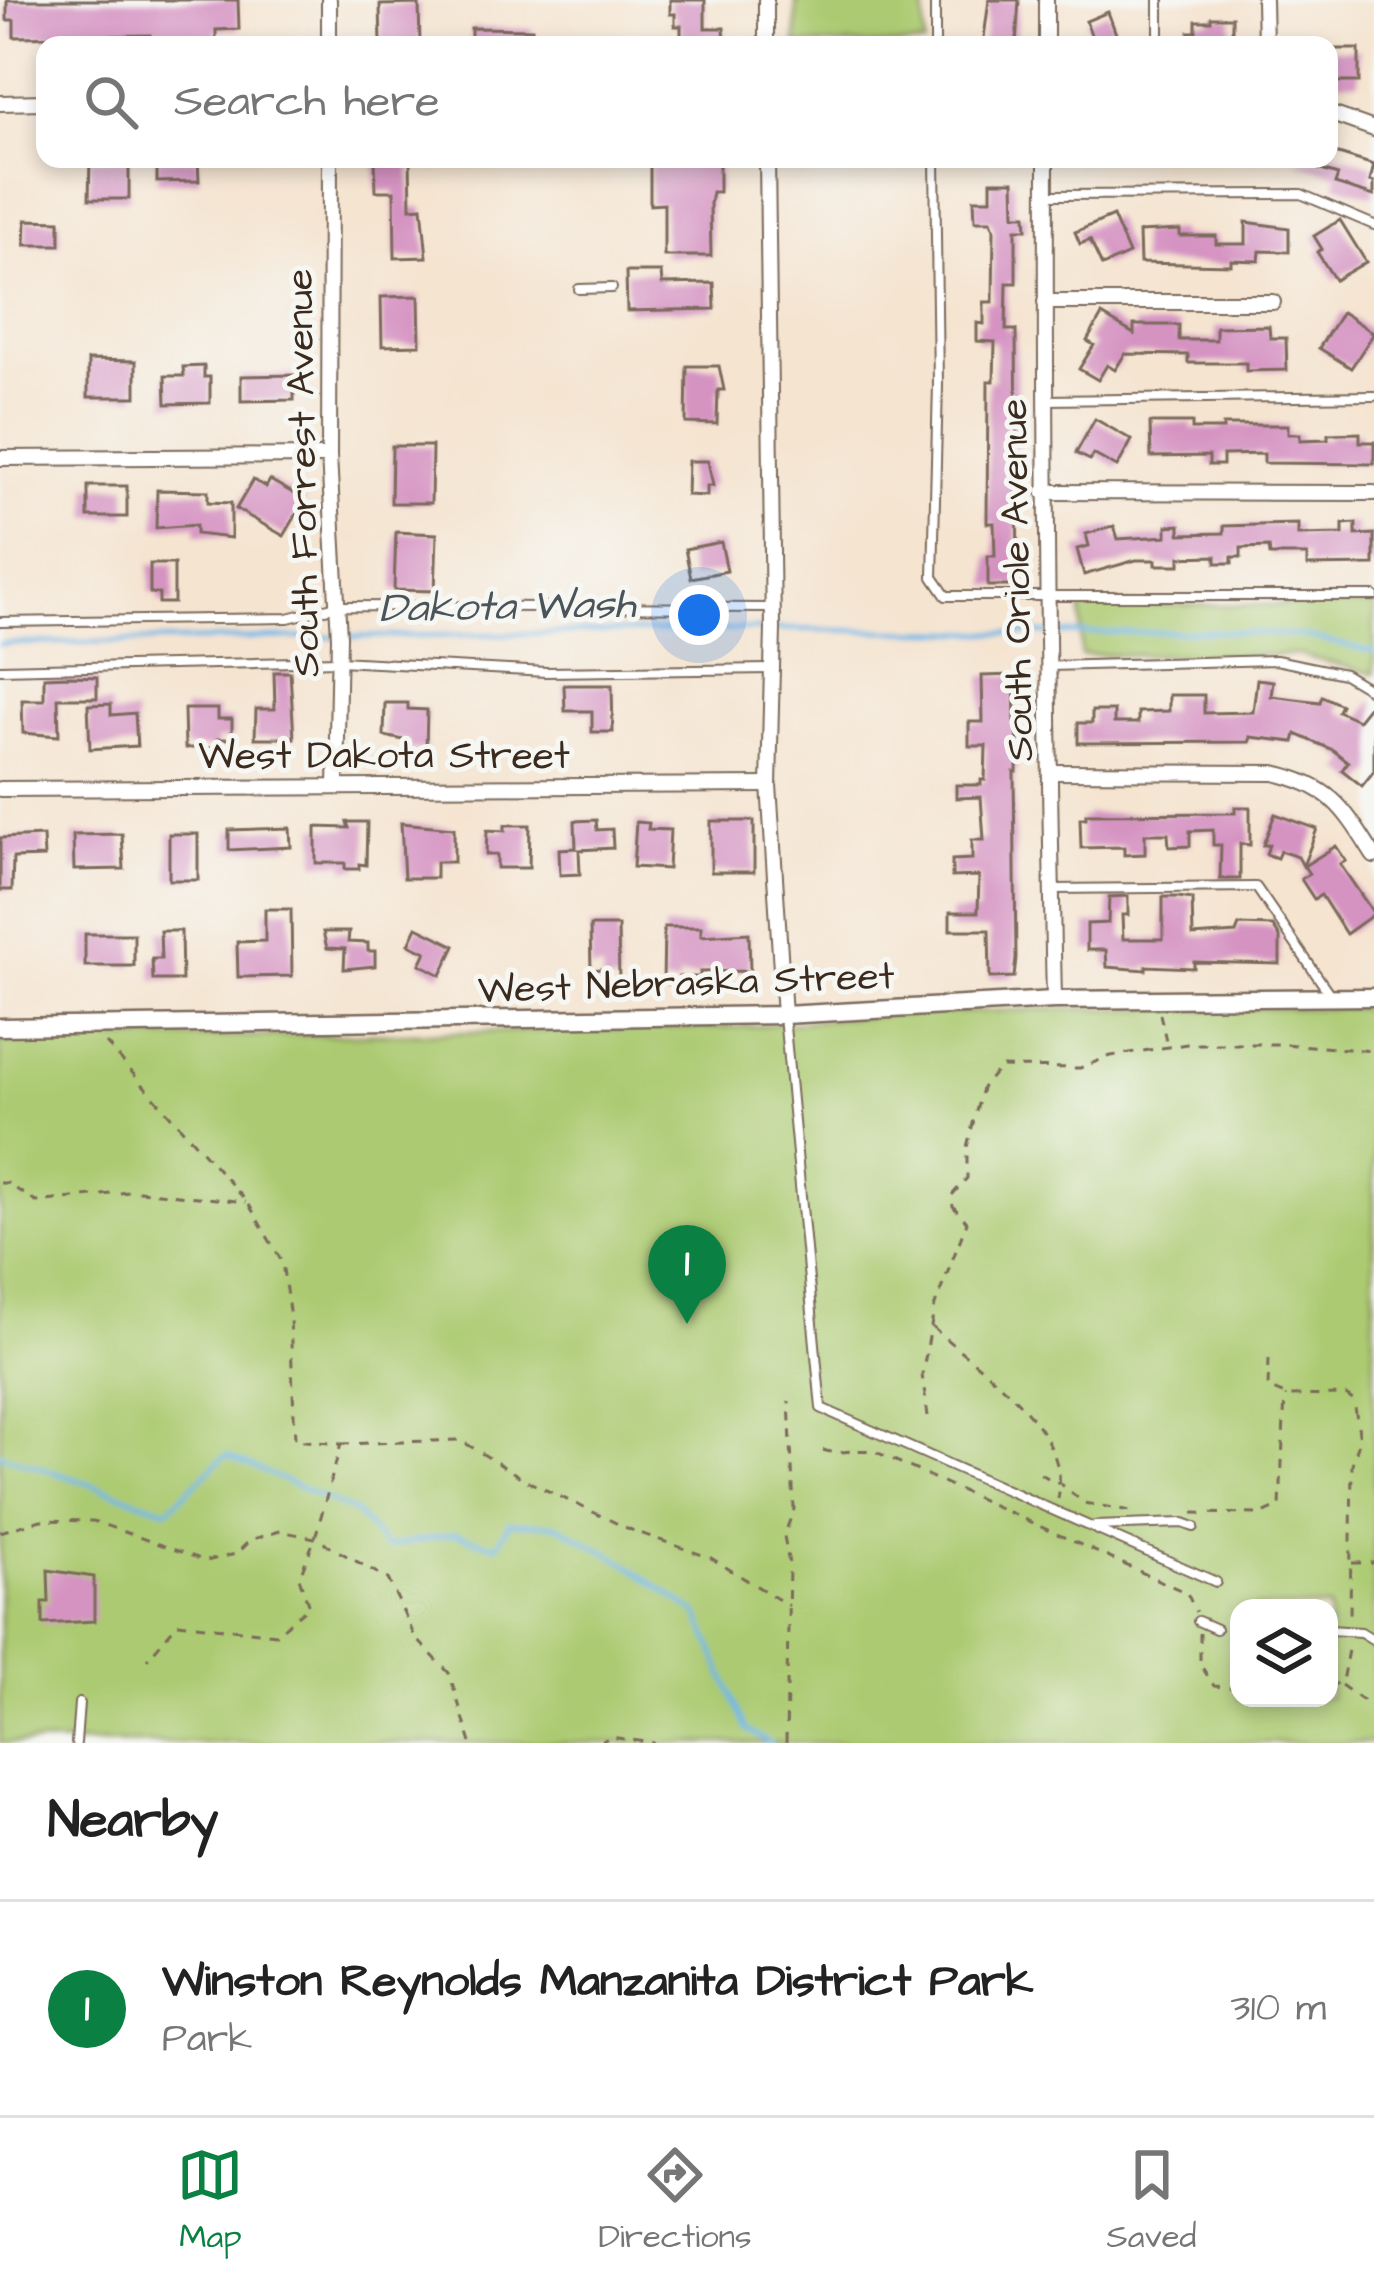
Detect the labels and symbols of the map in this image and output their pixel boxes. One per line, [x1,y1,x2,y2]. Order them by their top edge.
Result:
street label: South Forrest Avenue [273,268,335,678]
street label: South Oriole Avenue [988,398,1048,762]
water label: Dakota Wash [379,576,638,638]
your location [669,585,729,645]
street label: West Dakota Street [198,730,570,784]
street label: West Nebraska Street [477,950,896,1018]
pin: 1 [648,1225,726,1324]

